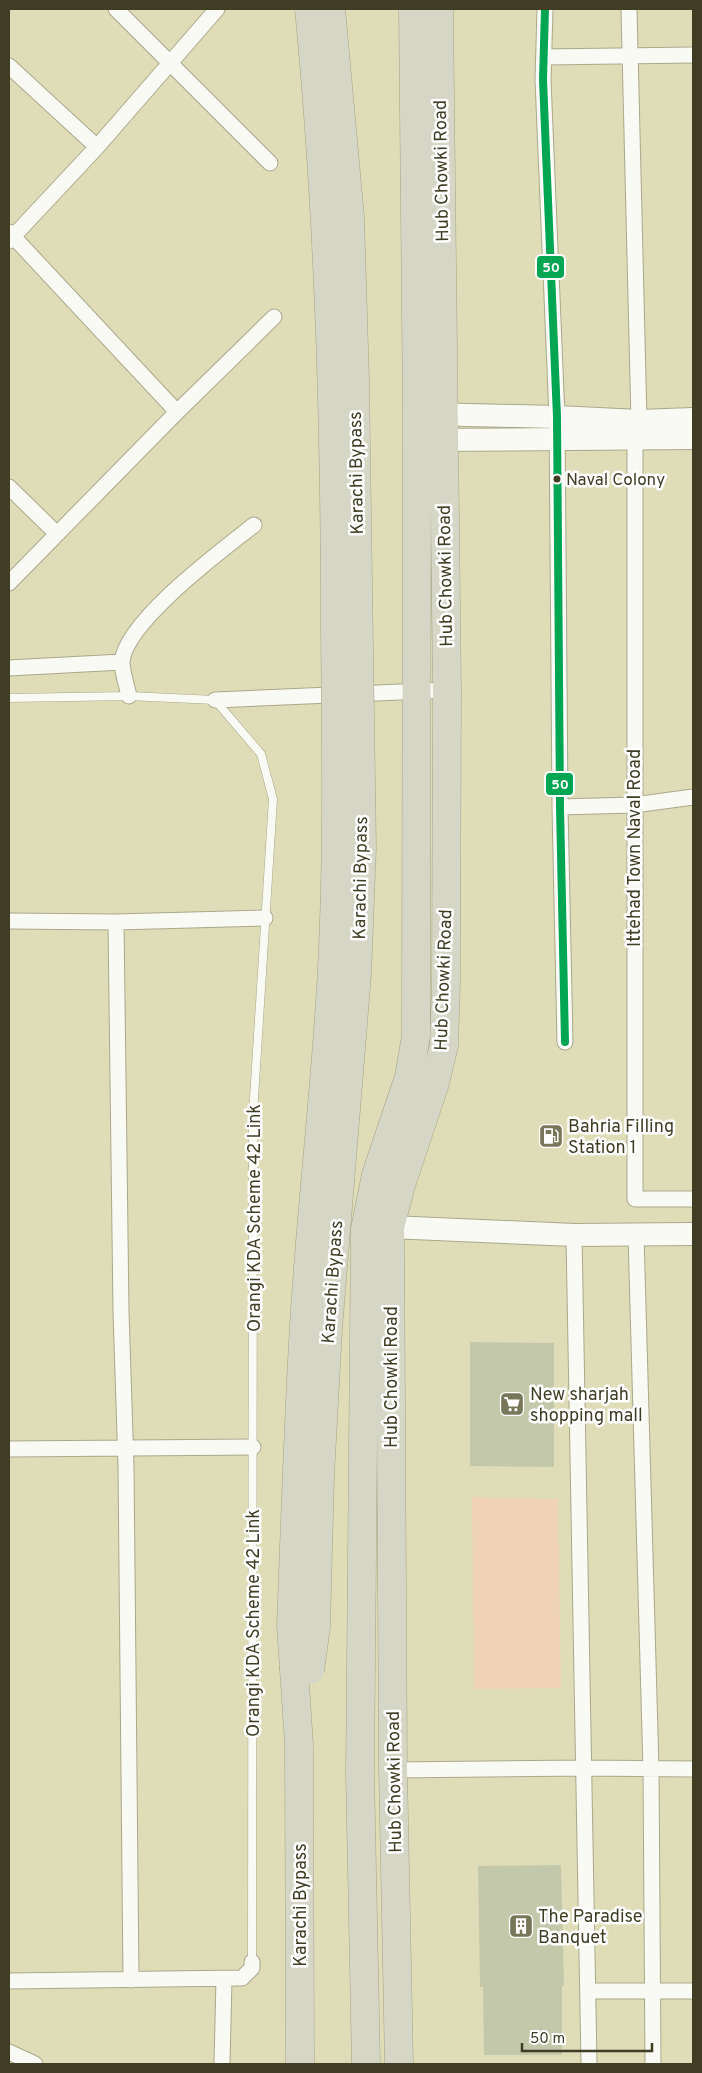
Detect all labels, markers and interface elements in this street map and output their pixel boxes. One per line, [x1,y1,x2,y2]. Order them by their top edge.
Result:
street label: Hub Chowki Road [430,100,455,242]
line badge: 50 [536,255,565,279]
text: 50 [542,260,560,277]
street label: Karachi Bypass [345,411,370,535]
place label: Naval Colony [566,470,665,492]
marker: Naval Colony [552,474,562,484]
street label: Hub Chowki Road [434,505,459,647]
street label: Ittehad Town Naval Road [624,749,647,947]
line badge: 50 [545,772,574,796]
text: 50 [551,777,569,794]
street label: Karachi Bypass [349,816,374,940]
street label: Hub Chowki Road [431,909,458,1051]
street label: Orangi KDA Scheme 42 Link [244,1104,267,1332]
place label: Bahria Filling Station 1 [568,1116,674,1160]
fuel station icon: Bahria Filling Station 1 [538,1123,564,1149]
street label: Karachi Bypass [318,1220,349,1344]
street label: Hub Chowki Road [381,1306,404,1448]
place label: New sharjah shopping mall [530,1384,643,1428]
supermarket icon: New sharjah shopping mall [499,1391,525,1417]
street label: Orangi KDA Scheme 42 Link [243,1509,266,1737]
street label: Hub Chowki Road [383,1711,408,1853]
street label: Karachi Bypass [290,1843,313,1967]
place label: The Paradise Banquet [538,1906,643,1950]
building icon: The Paradise Banquet [508,1913,534,1939]
scale bar [522,2020,652,2052]
text: 50 m [530,2030,565,2049]

